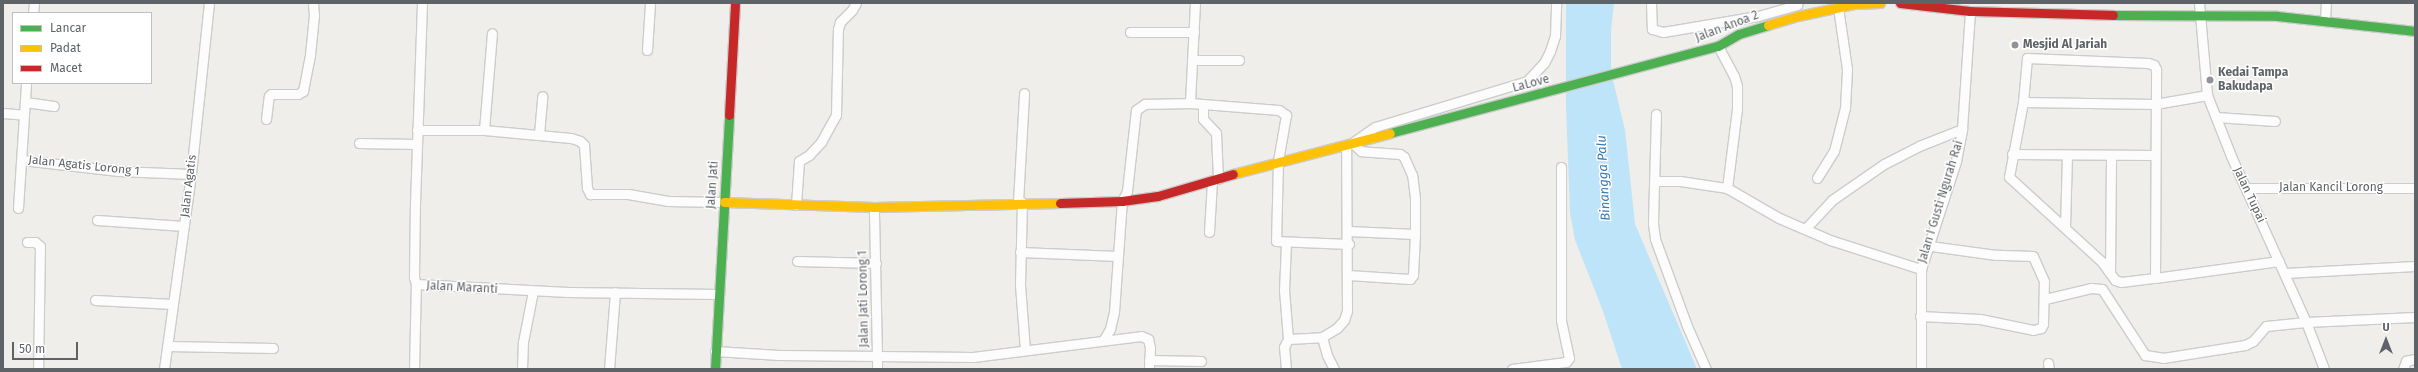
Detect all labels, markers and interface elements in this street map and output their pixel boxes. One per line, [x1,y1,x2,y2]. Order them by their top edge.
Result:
street label: Jalan Anoa 2 [1693,8,1761,46]
legend [12,12,152,84]
text: Lancar [50,21,86,35]
place label: Mesjid Al Jariah [2023,38,2107,52]
marker: Mesjid Al Jariah [2010,40,2020,50]
text: Padat [50,41,81,55]
text: Macet [50,61,82,75]
place label: Kedai Tampa Bakudapa [2218,66,2288,94]
street label: LaLove [1511,72,1551,96]
marker: Kedai Tampa Bakudapa [2205,75,2215,85]
water label: Binangga Palu [1594,135,1614,221]
street label: Jalan I Gusti Ngurah Rai [1915,139,1967,265]
street label: Jalan Agatis Lorong 1 [28,153,140,179]
street label: Jalan Agatis [178,154,200,218]
street label: Jalan Jati [704,160,722,210]
street label: Jalan Tupai [2230,165,2268,225]
street label: Jalan Kancil Lorong [2279,181,2383,195]
street label: Jalan Jati Lorong 1 [856,250,872,348]
street label: Jalan Maranti [426,279,498,297]
north arrow [2366,320,2406,360]
text: U [2382,321,2390,334]
scale bar [14,334,80,360]
text: 50 m [19,342,45,356]

